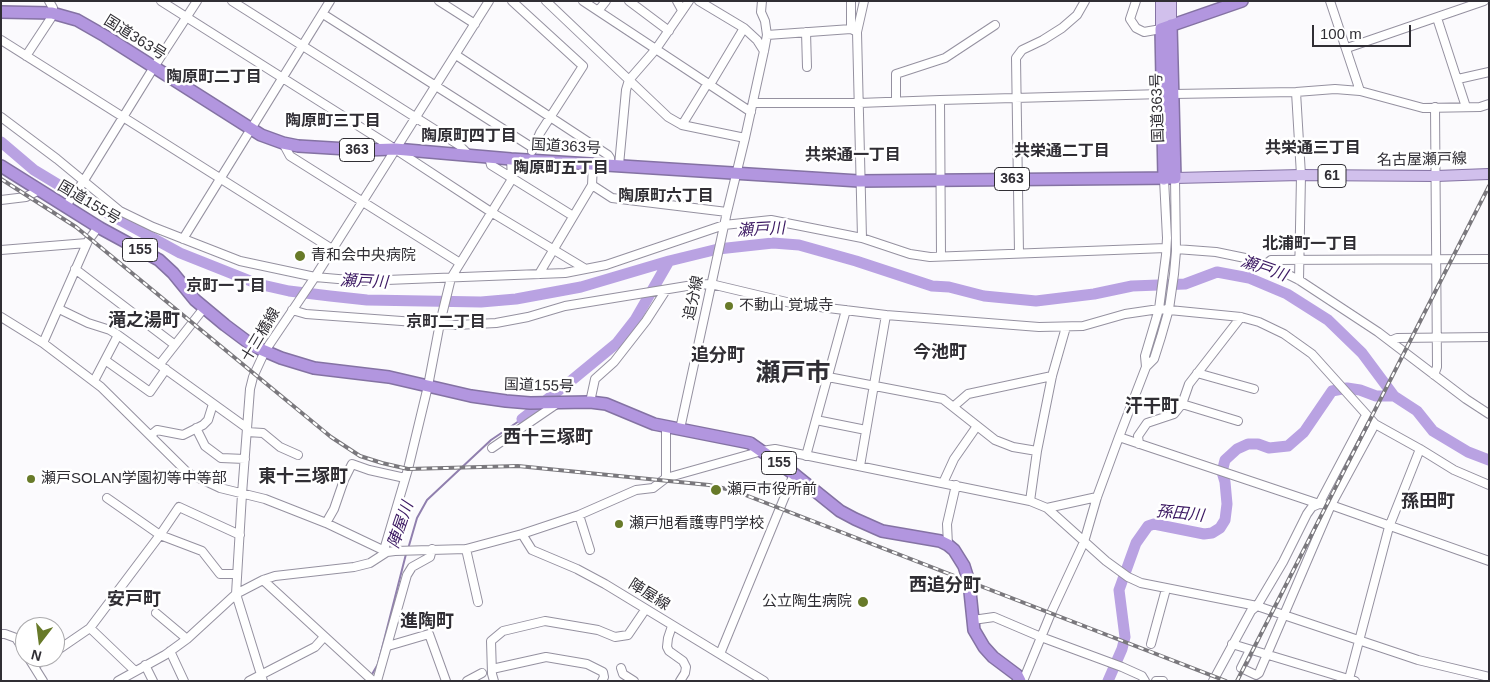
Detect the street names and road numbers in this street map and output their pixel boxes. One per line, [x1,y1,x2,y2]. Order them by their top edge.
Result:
street label: 国道363号 [101,12,169,64]
street label: 国道363号 [1148,73,1168,143]
street label: 国道363号 [531,136,601,158]
road number: 363 [340,138,374,162]
street label: 名古屋瀬戸線 [1377,150,1467,170]
road number: 61 [1318,165,1346,188]
road number: 363 [994,168,1030,190]
street label: 国道155号 [54,177,124,229]
road number: 155 [122,238,158,262]
street label: 追分線 [681,274,707,322]
street label: 十三橋線 [238,305,284,365]
street label: 国道155号 [504,376,574,396]
road number: 155 [762,452,796,474]
street label: 陣屋線 [625,575,673,615]

